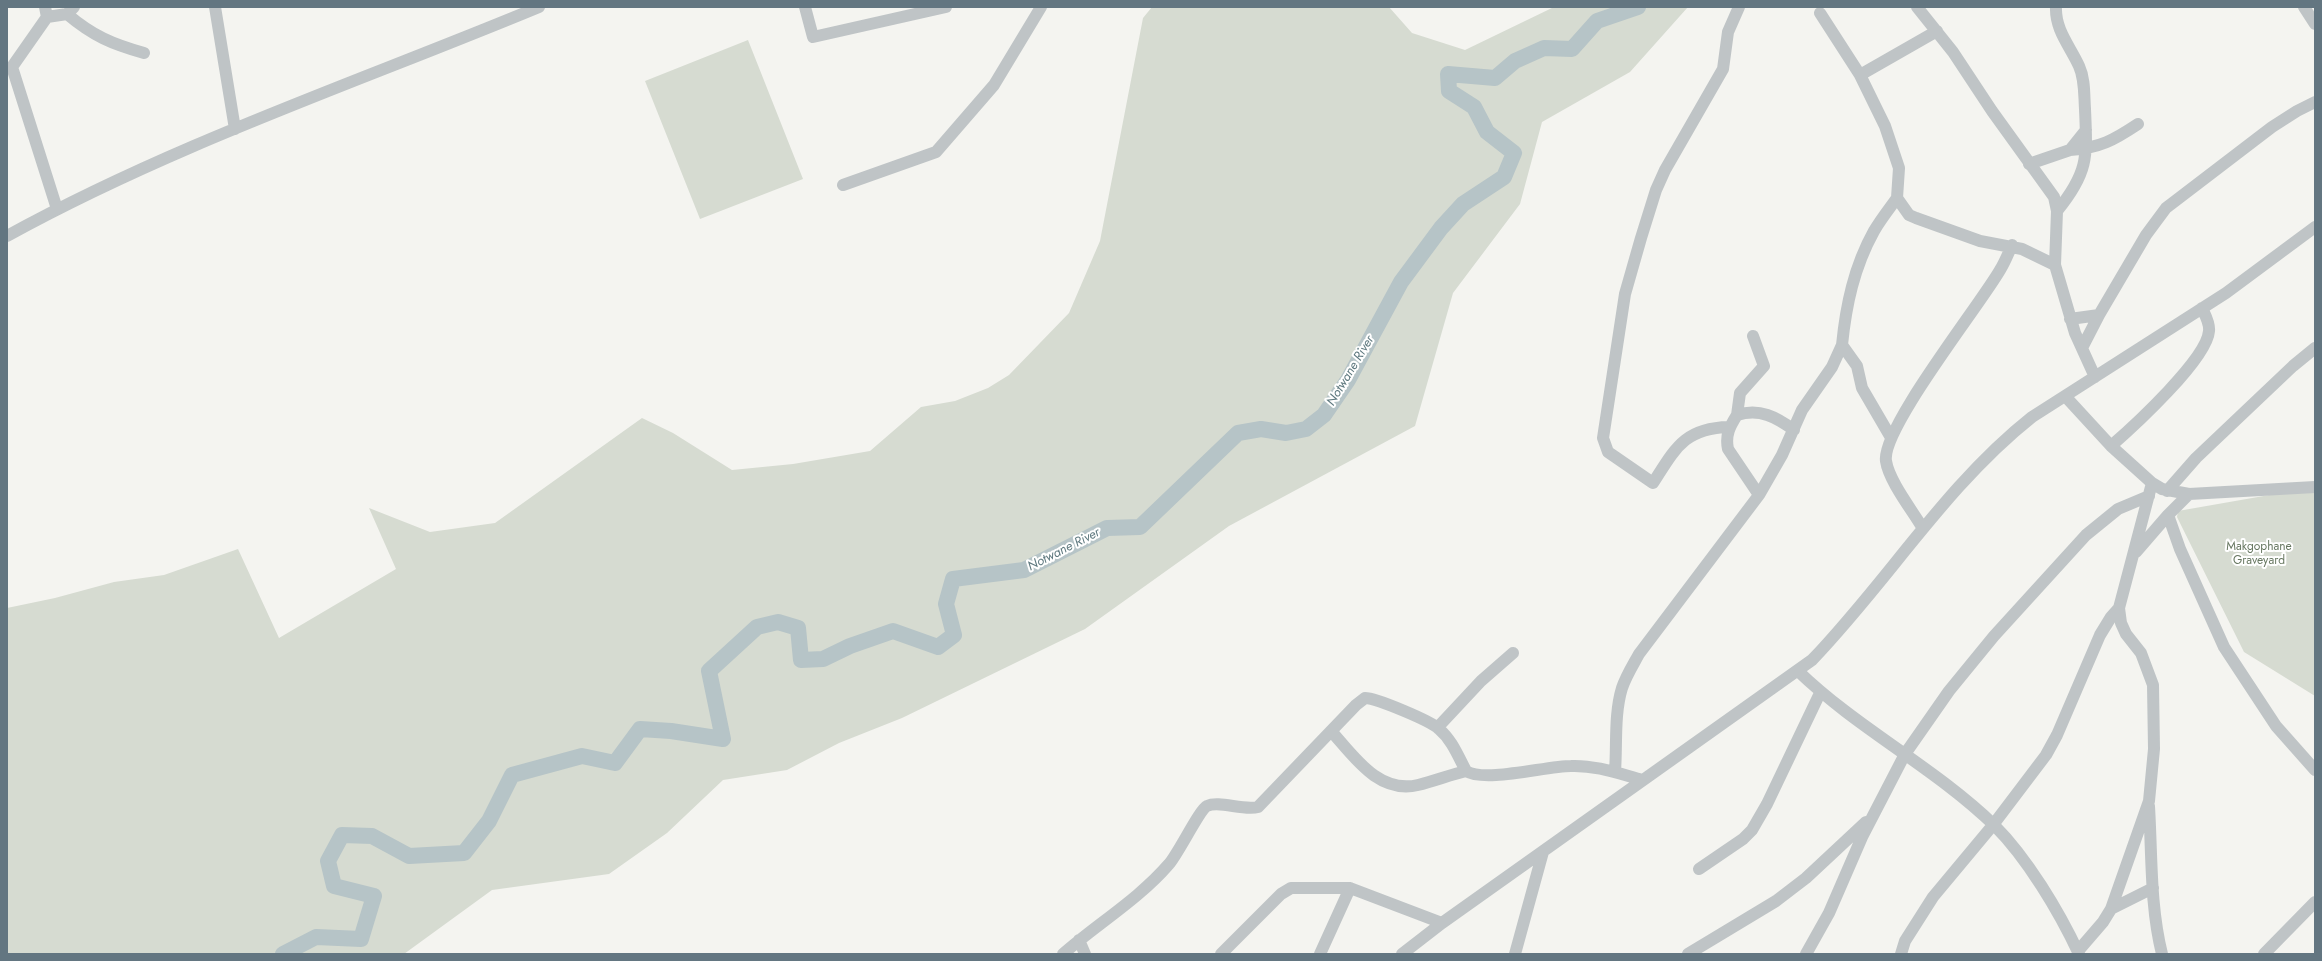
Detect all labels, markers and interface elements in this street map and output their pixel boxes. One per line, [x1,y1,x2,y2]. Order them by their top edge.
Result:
water label: Notwane River [1324,333,1378,409]
water label: Notwane River [1025,525,1103,575]
park label: Makgophane Graveyard [2226,540,2292,568]

